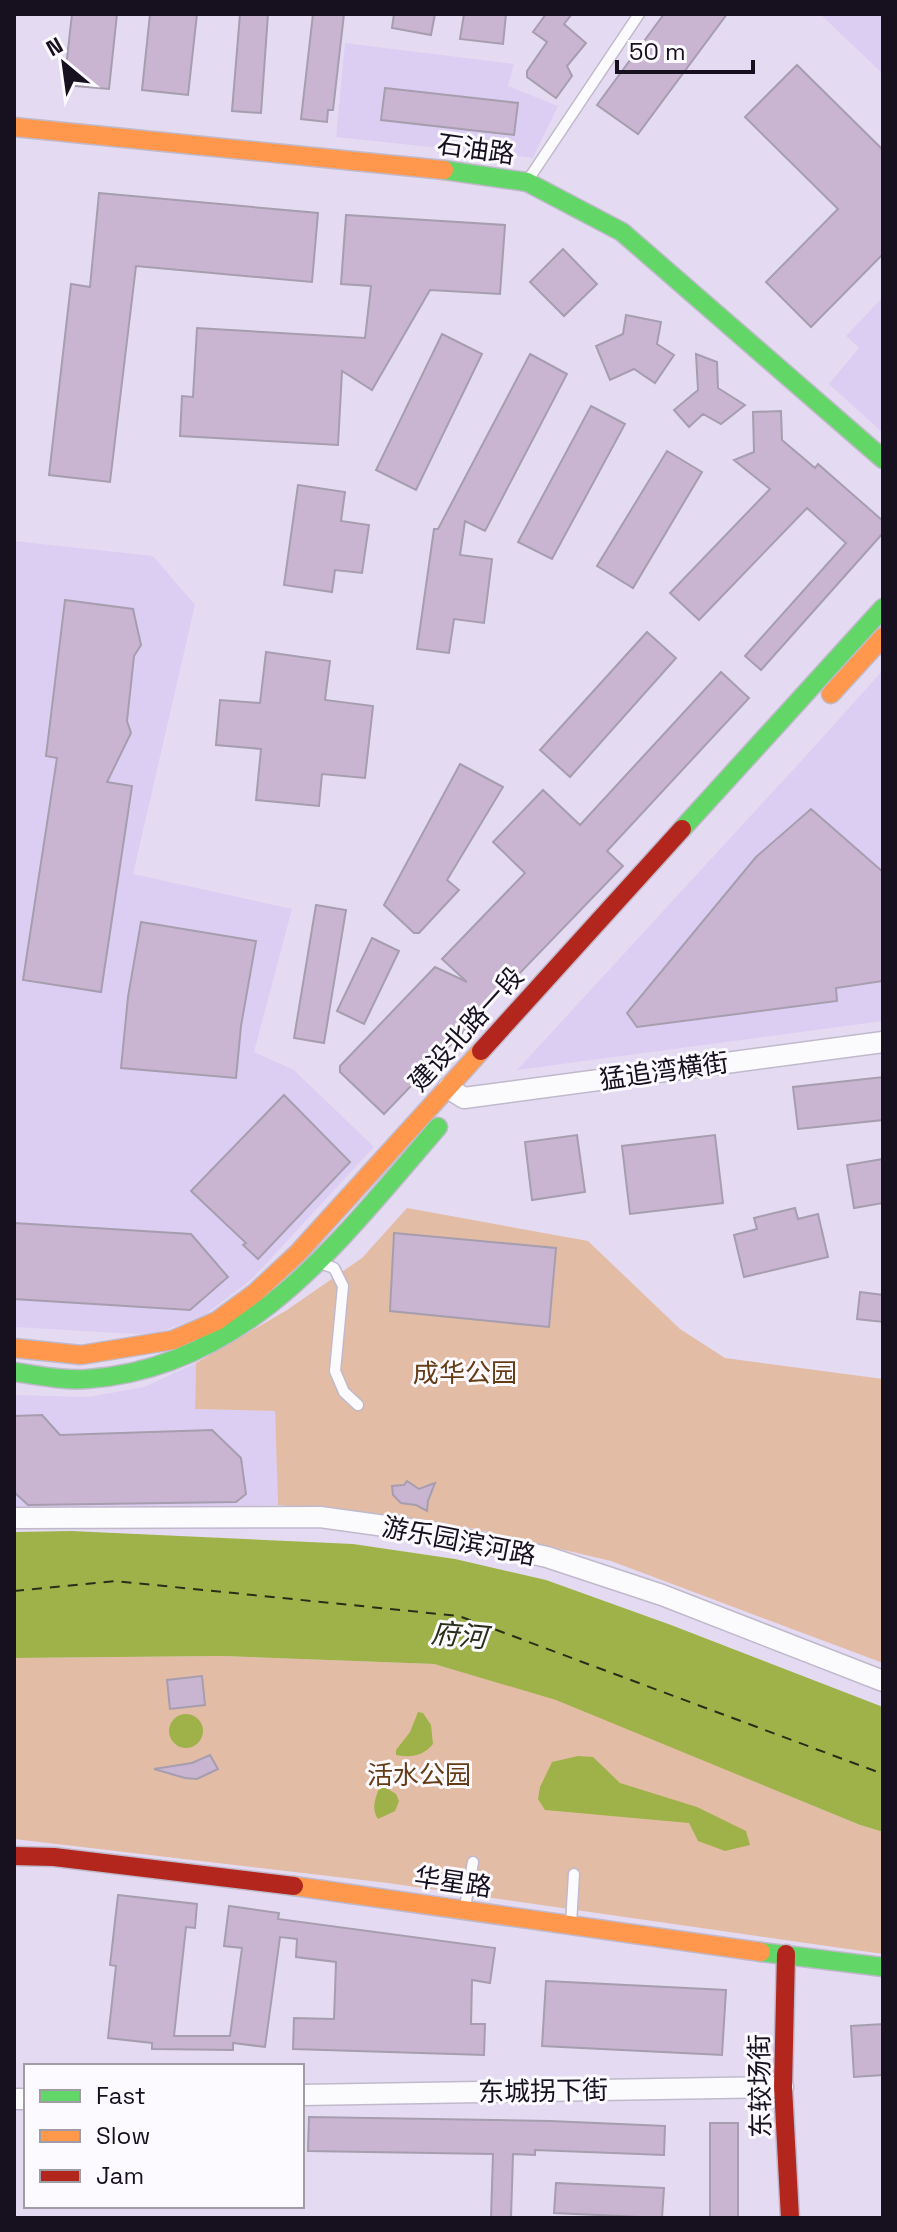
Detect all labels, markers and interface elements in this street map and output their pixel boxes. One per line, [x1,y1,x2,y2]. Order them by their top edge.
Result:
north arrow [24,24,104,104]
scale bar [617,24,753,74]
text: N [41,31,68,62]
text: 50 m [629,36,686,67]
street label: 石油路 [435,127,517,171]
street label: 建设北路一段 [401,960,531,1098]
street label: 猛追湾横街 [597,1045,731,1097]
park label: 成华公园 [413,1356,517,1390]
street label: 游乐园滨河路 [379,1509,539,1573]
water label: 府河 [430,1615,493,1656]
park label: 活水公园 [367,1758,471,1792]
street label: 华星路 [412,1860,494,1904]
street label: 东较场街 [742,2034,778,2138]
legend [24,2064,304,2208]
street label: 东城拐下街 [478,2073,608,2109]
text: Fast [96,2080,146,2111]
text: Slow [96,2120,150,2151]
text: Jam [96,2160,144,2191]

